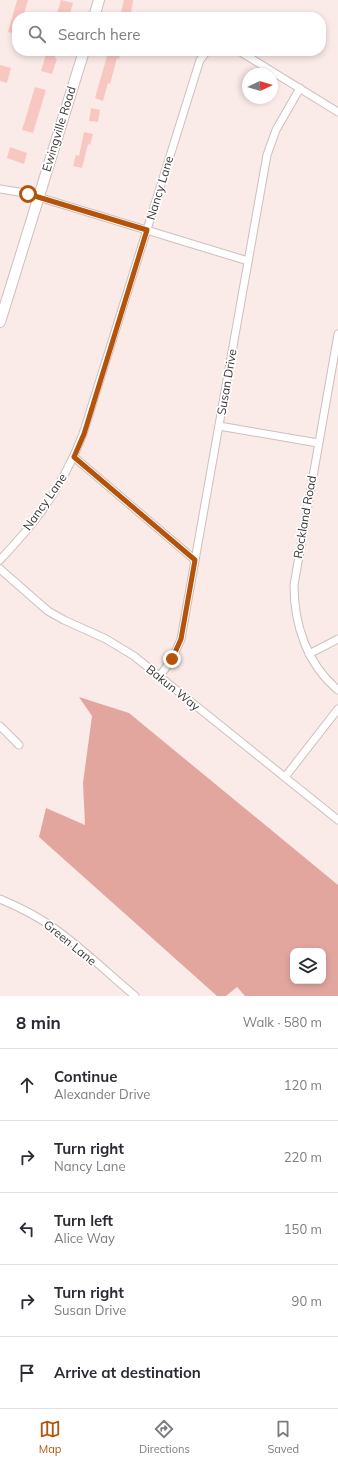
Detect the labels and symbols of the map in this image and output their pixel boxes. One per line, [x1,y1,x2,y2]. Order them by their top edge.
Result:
north arrow [242,68,278,104]
street label: Ewingville Road [38,84,79,173]
street label: Nancy Lane [143,154,176,222]
route start [19,185,37,203]
street label: Susan Drive [213,348,240,416]
street label: Nancy Lane [20,470,70,533]
street label: Rockland Road [290,474,319,560]
route end [163,650,181,668]
street label: Bakun Way [143,661,204,714]
street label: Green Lane [41,917,100,968]

